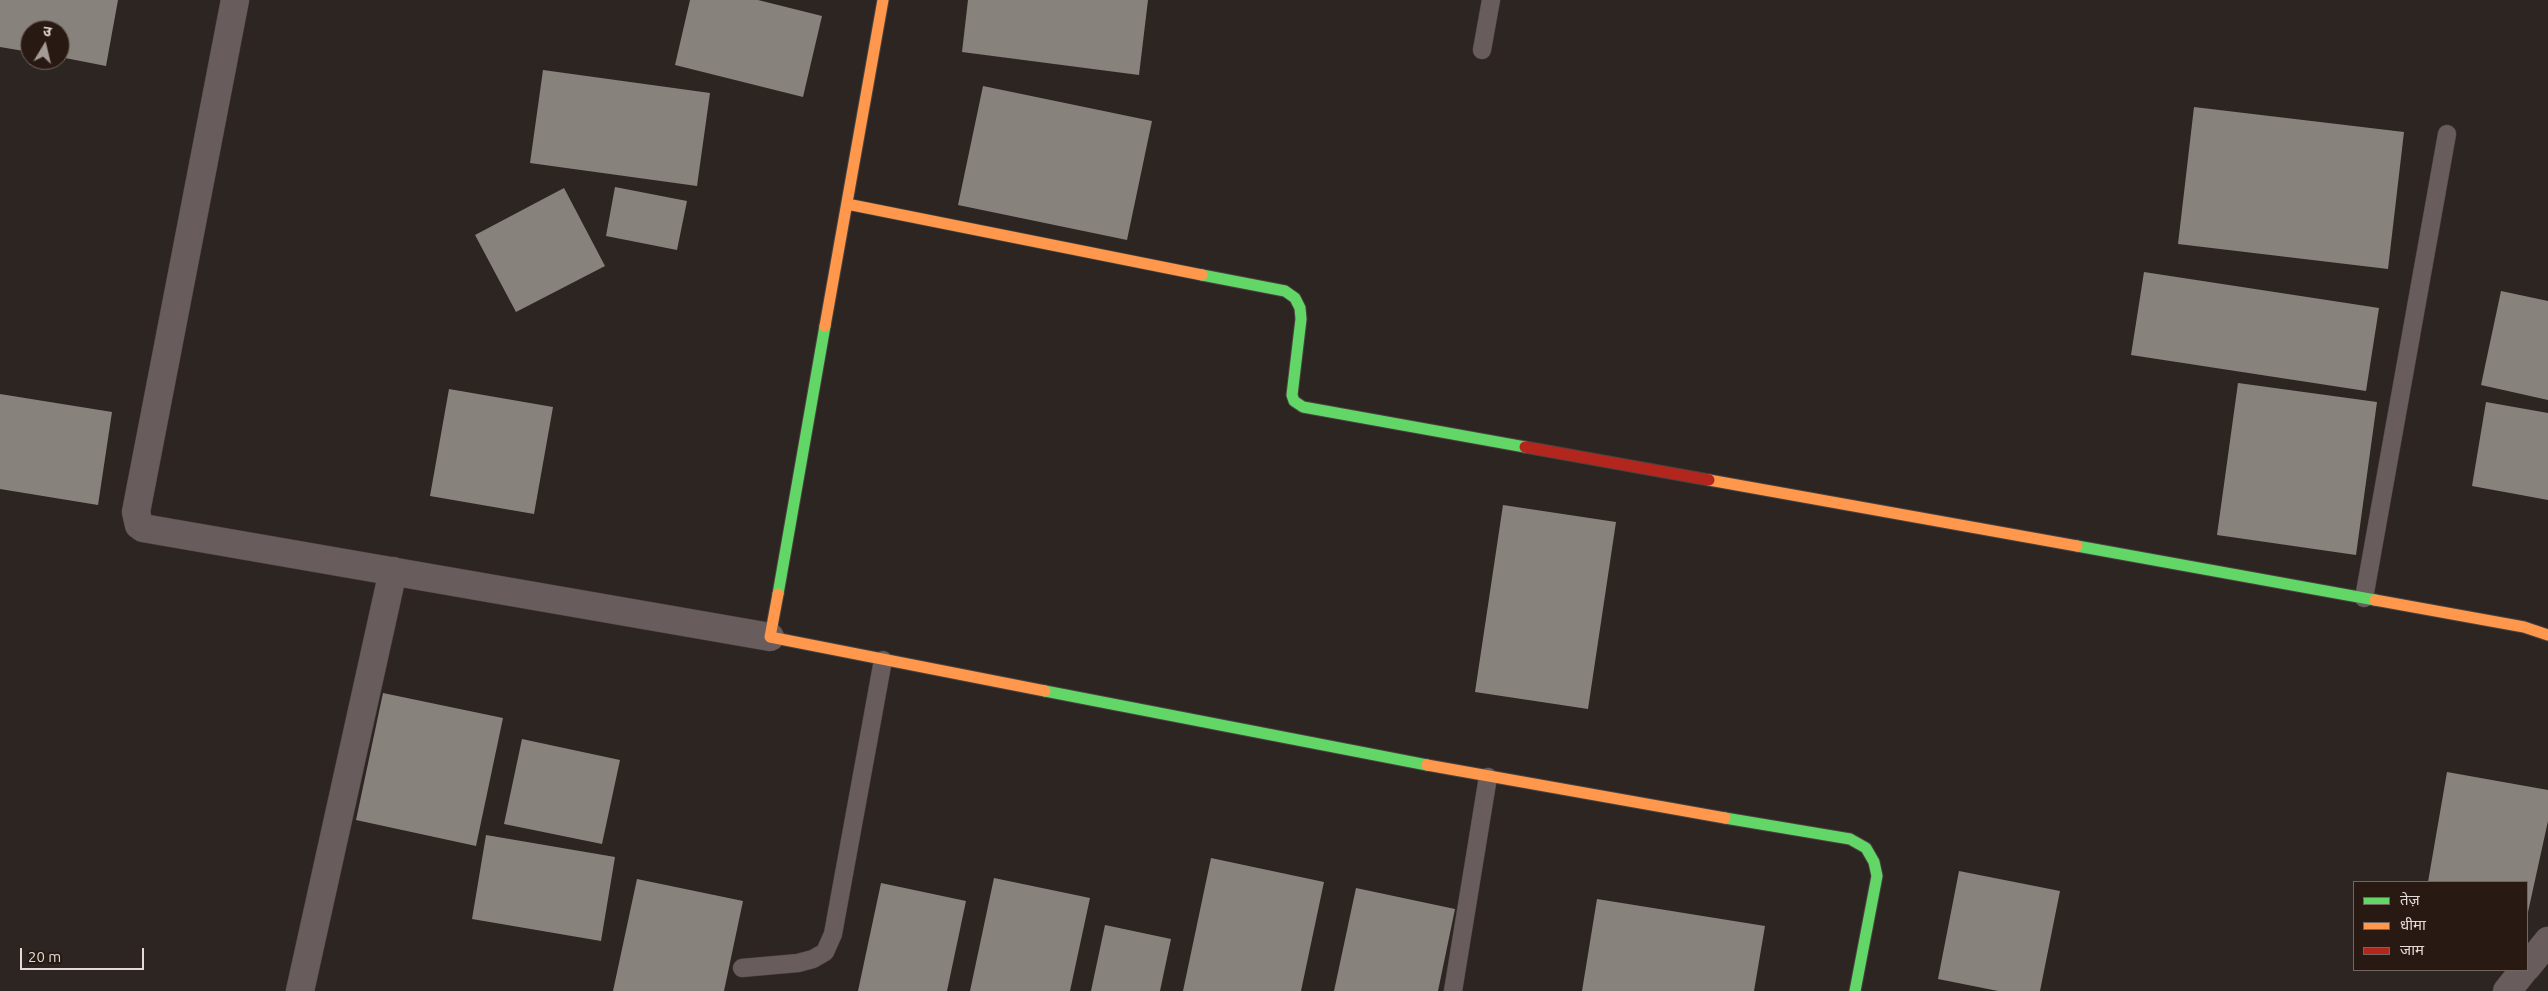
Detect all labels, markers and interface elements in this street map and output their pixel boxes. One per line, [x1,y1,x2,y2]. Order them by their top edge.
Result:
north arrow [20,20,70,70]
text: उ [42,23,52,40]
legend [2353,881,2528,971]
text: तेज़ [2400,891,2420,908]
text: धीमा [2400,916,2426,933]
scale bar [22,938,146,970]
text: जाम [2400,941,2424,958]
text: 20 m [28,948,61,965]

